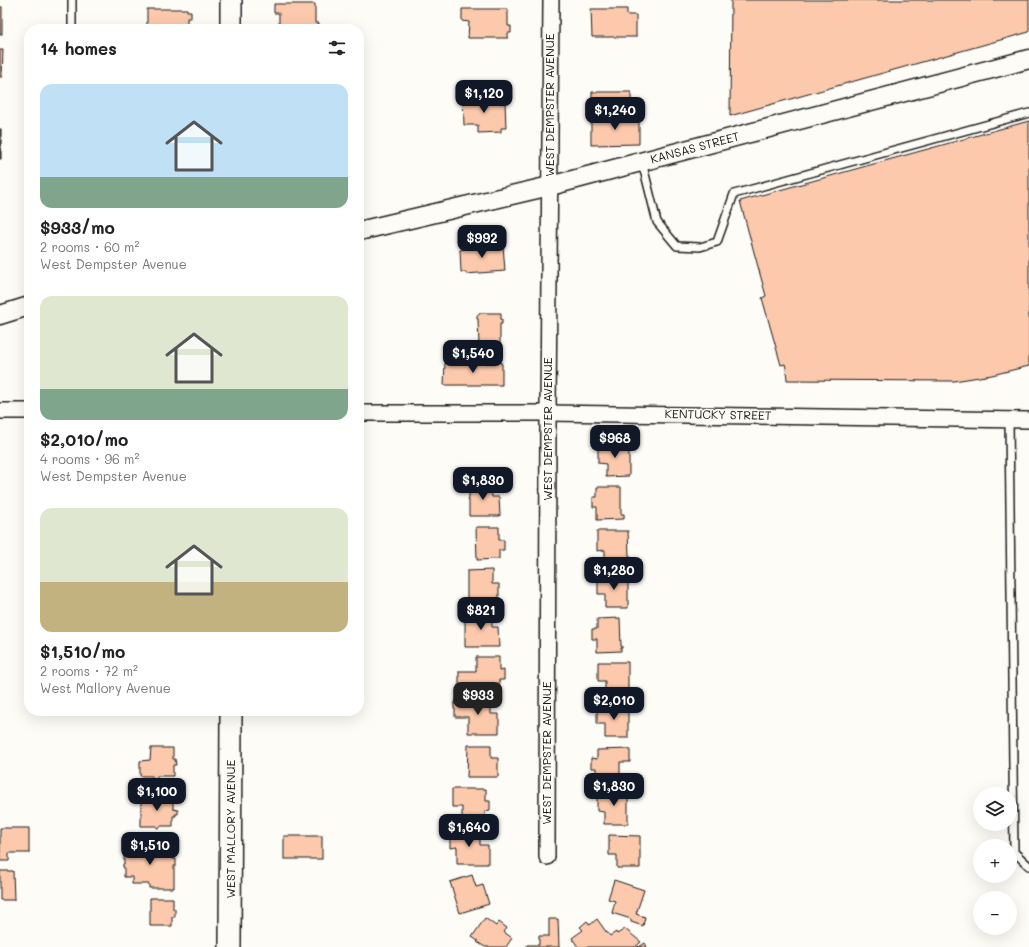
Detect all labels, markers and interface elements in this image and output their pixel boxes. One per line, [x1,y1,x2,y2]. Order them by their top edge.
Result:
street label: WEST DEMPSTER AVENUE [541,33,557,177]
text: 14 homes [40,37,117,59]
icon: filters [326,37,348,59]
pin: $1,120 [451,80,517,114]
text: $1,120 [464,84,504,101]
pin: $1,240 [582,97,648,131]
text: $1,240 [594,101,636,118]
icon: home [158,110,230,182]
street label: KANSAS STREET [648,127,741,167]
text: $933/mo [40,216,115,238]
pin: $992 [458,225,506,259]
text: $992 [467,229,497,246]
text: 2 rooms · 60 m² [40,238,139,255]
text: West Dempster Avenue [40,255,187,272]
icon: home [158,322,230,394]
pin: $1,540 [440,340,506,374]
text: $1,540 [452,344,494,361]
street label: WEST DEMPSTER AVENUE [539,357,555,501]
street label: KENTUCKY STREET [664,405,772,423]
pin: $968 [591,425,639,459]
text: $2,010/mo [40,428,128,450]
text: $968 [599,429,631,446]
text: 4 rooms · 96 m² [40,450,139,467]
text: West Dempster Avenue [40,467,187,484]
pin: $1,830 [450,467,516,501]
text: $1,830 [462,471,504,488]
icon: home [158,534,230,606]
pin: $1,280 [581,557,647,591]
text: $1,280 [593,561,635,578]
pin: $821 [457,597,505,631]
text: $821 [466,601,496,618]
text: $1,510/mo [40,640,125,662]
text: 2 rooms · 72 m² [40,662,138,679]
text: West Mallory Avenue [40,679,171,696]
street label: WEST DEMPSTER AVENUE [538,681,554,825]
pin: $933 [454,682,502,716]
text: $933 [462,686,494,703]
pin: $2,010 [581,687,647,721]
text: $2,010 [593,691,635,708]
street label: WEST MALLORY AVENUE [222,759,238,898]
pin: $1,830 [581,773,647,807]
text: $1,830 [593,777,635,794]
pin: $1,100 [124,778,190,812]
text: $1,100 [137,782,177,799]
map controls [973,787,1017,935]
button: layers [973,787,1017,831]
pin: $1,640 [436,814,502,848]
text: $1,640 [448,818,490,835]
pin: $1,510 [117,832,183,866]
text: $1,510 [130,836,170,853]
button: + [973,839,1017,883]
button: − [973,891,1017,935]

